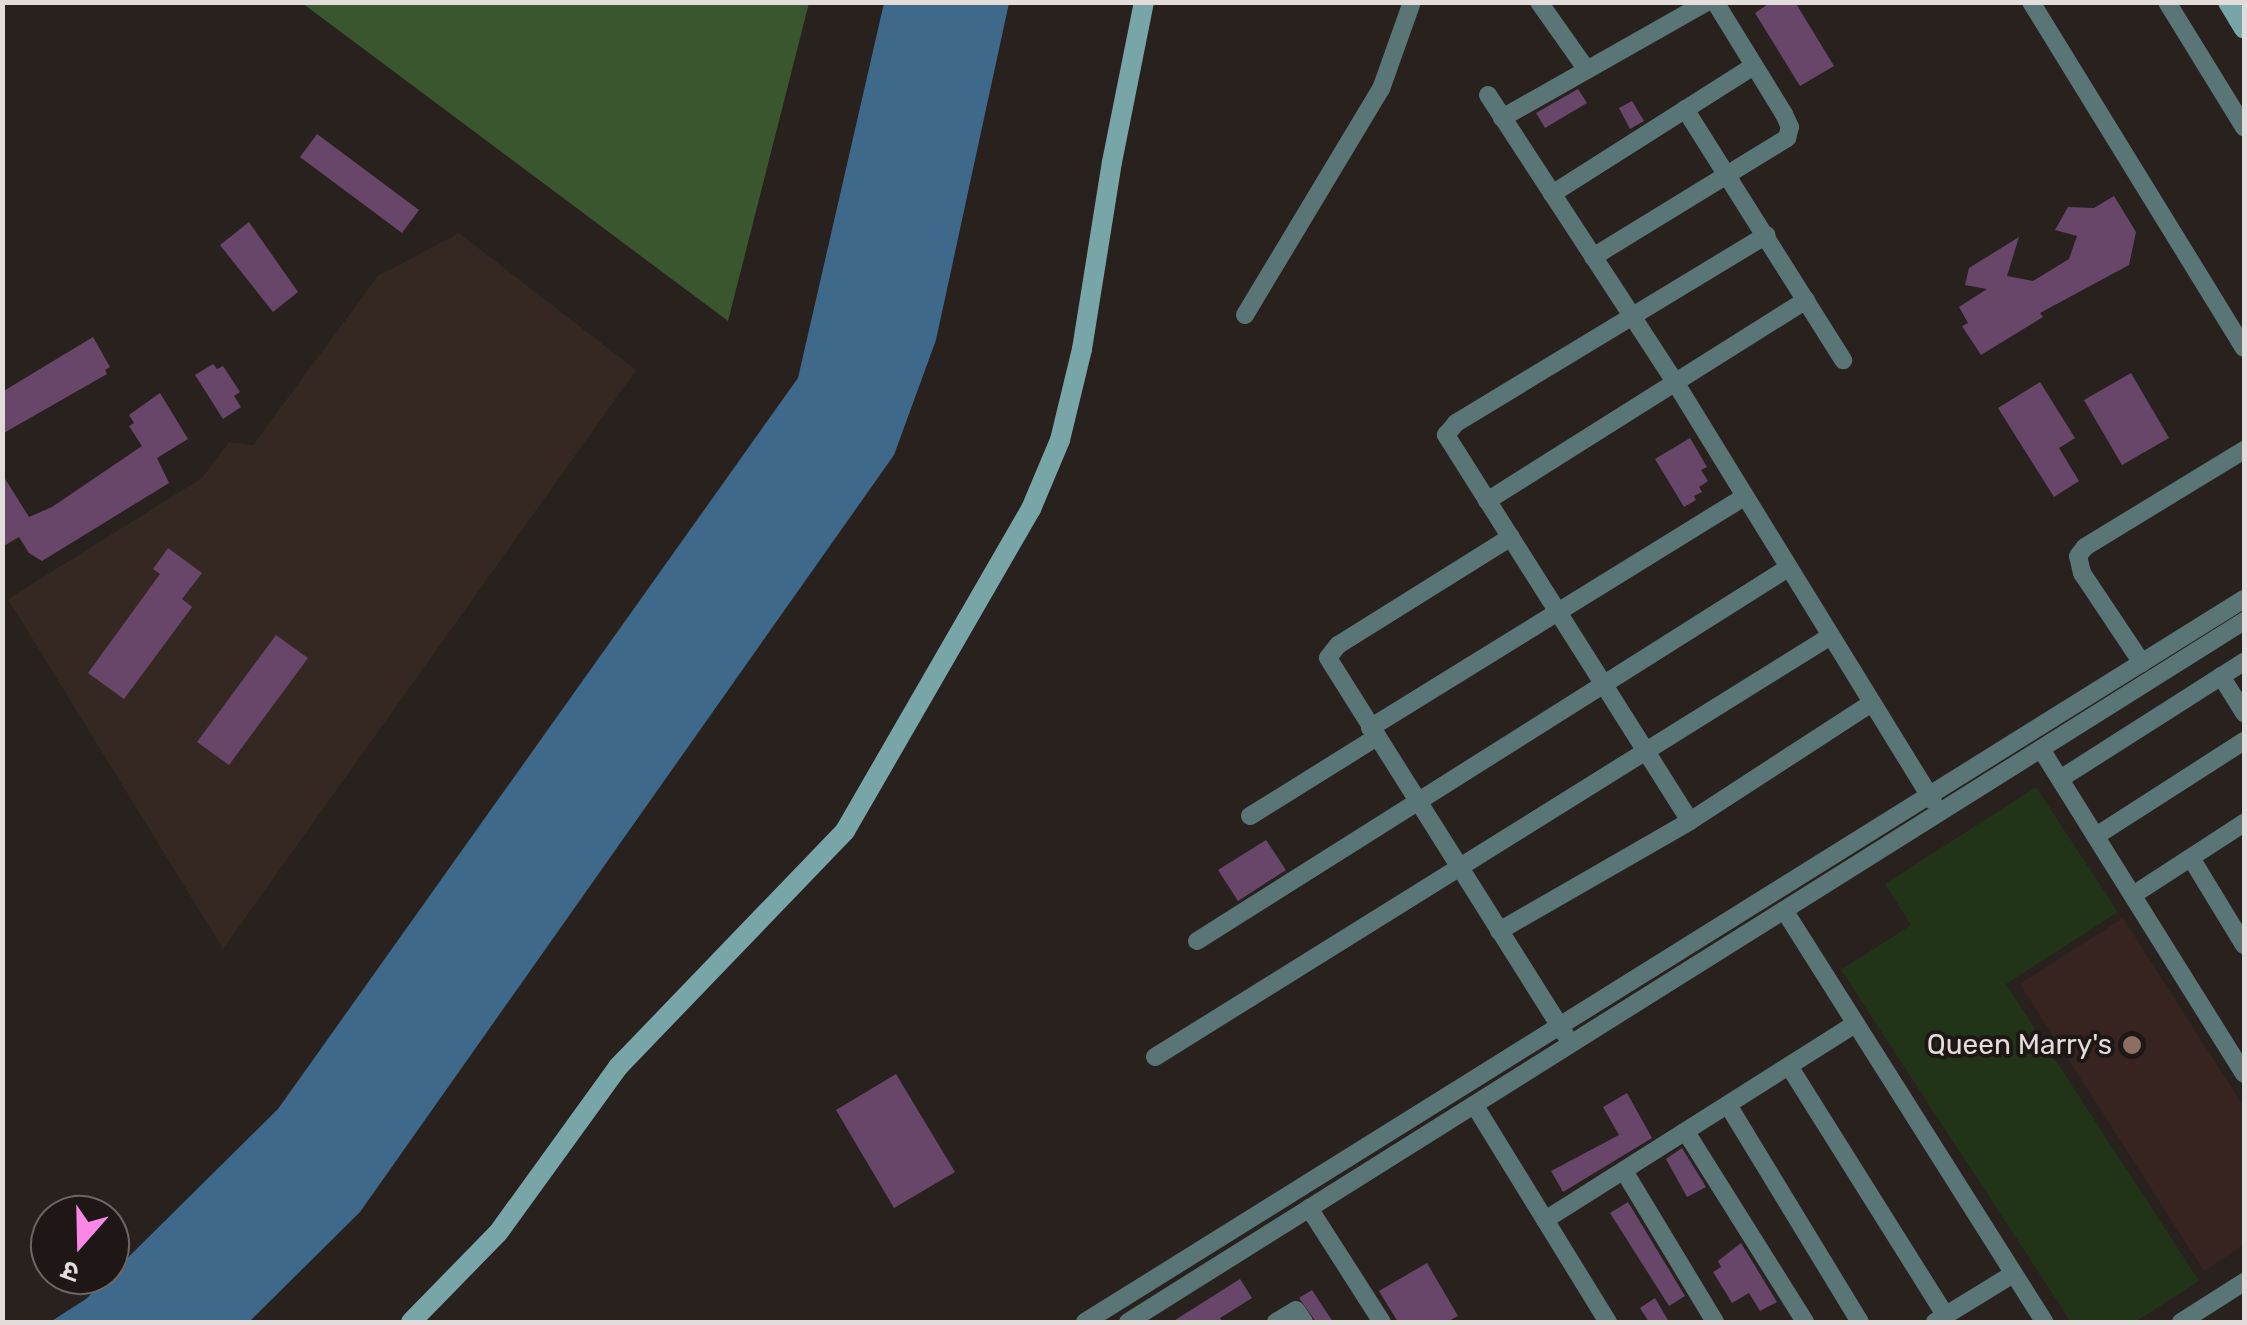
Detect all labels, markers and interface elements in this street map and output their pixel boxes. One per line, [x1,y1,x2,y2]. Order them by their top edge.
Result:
place label: Queen Marry's [1927,1028,2112,1062]
marker: Queen Marry's [2121,1034,2143,1056]
north arrow [30,1195,130,1295]
text: उ [57,1253,84,1290]

